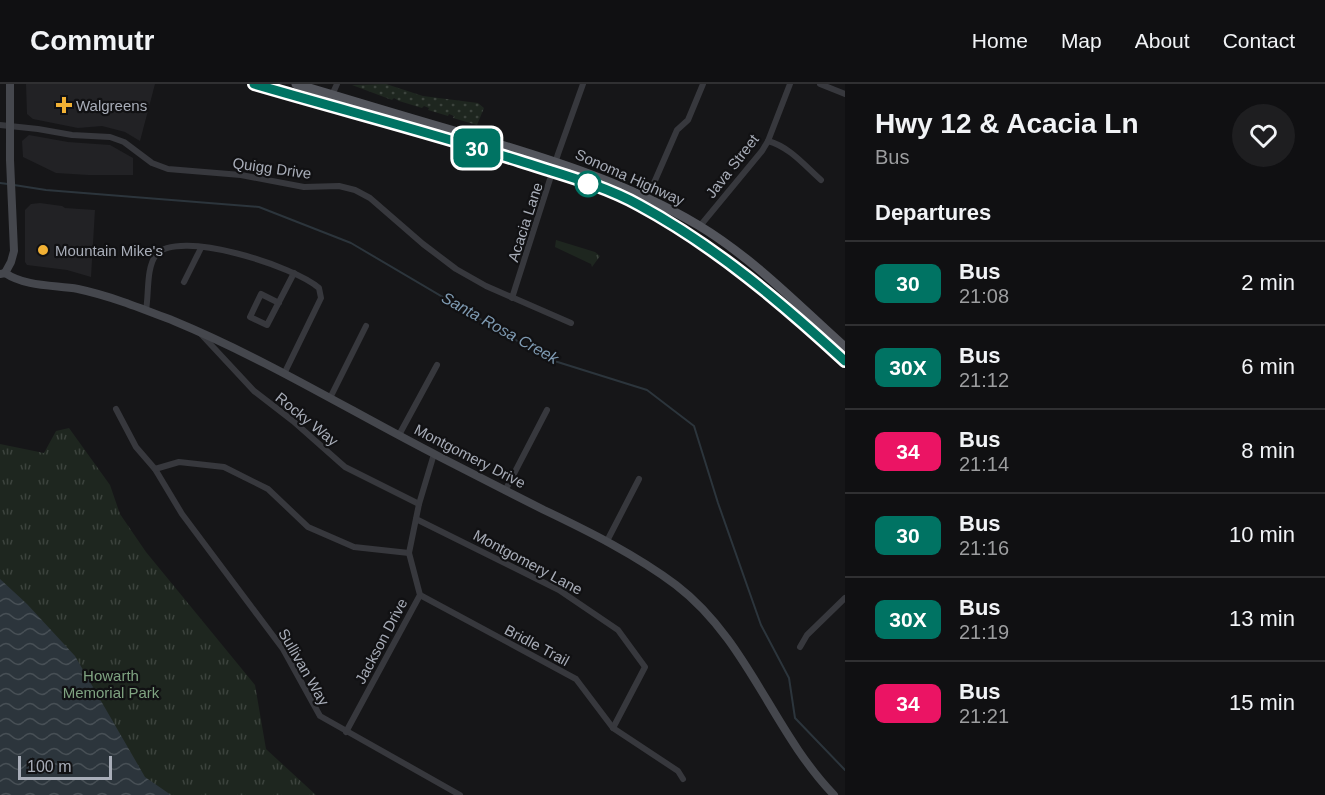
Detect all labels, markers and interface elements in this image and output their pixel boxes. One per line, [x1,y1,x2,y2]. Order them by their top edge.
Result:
text: Commutr [30,25,154,56]
text: Home [972,29,1028,52]
text: Map [1061,29,1102,52]
text: About [1135,29,1190,52]
text: Contact [1223,29,1295,52]
place label: Walgreens [76,97,147,114]
marker: Walgreens [57,98,71,112]
button: heart [1232,104,1295,167]
text: Hwy 12 & Acacia Ln [875,108,1139,139]
line badge: 30 [450,128,504,168]
street label: Java Street [702,130,763,201]
text: 30 [465,137,489,160]
street label: Sonoma Highway [573,145,688,209]
text: Bus [875,146,909,168]
street label: Quigg Drive [232,154,312,182]
unlabelled marker [575,171,601,197]
street label: Acacia Lane [504,180,546,264]
text: Departures [875,200,991,225]
place label: Mountain Mike's [55,242,163,259]
marker: Mountain Mike's [36,243,50,257]
text: Bus [959,259,1001,284]
text: 2 min [1241,270,1295,295]
text: 30 [896,272,920,295]
text: 21:08 [959,285,1009,307]
water label: Santa Rosa Creek [439,289,562,368]
text: Bus [959,343,1001,368]
text: 6 min [1241,354,1295,379]
text: 30X [889,356,927,379]
text: 21:12 [959,369,1009,391]
street label: Rocky Way [272,389,342,450]
street label: Montgomery Drive [412,421,528,491]
text: Bus [959,427,1001,452]
text: 8 min [1241,438,1295,463]
text: 34 [896,440,920,463]
text: 21:14 [959,453,1009,475]
text: Bus [959,511,1001,536]
text: 10 min [1229,522,1295,547]
text: 30 [896,524,920,547]
street label: Montgomery Lane [471,526,585,598]
text: 21:16 [959,537,1009,559]
street label: Jackson Drive [351,595,411,687]
text: Bus [959,595,1001,620]
text: 13 min [1229,606,1295,631]
text: 30X [889,608,927,631]
street label: Bridle Trail [502,621,572,669]
text: 21:19 [959,621,1009,643]
street label: Sullivan Way [275,625,333,709]
park label: Howarth Memorial Park [63,667,160,701]
text: Bus [959,679,1001,704]
text: 15 min [1229,690,1295,715]
text: 34 [896,692,920,715]
text: 21:21 [959,705,1009,727]
scale bar [18,753,112,780]
text: 100 m [27,758,71,775]

